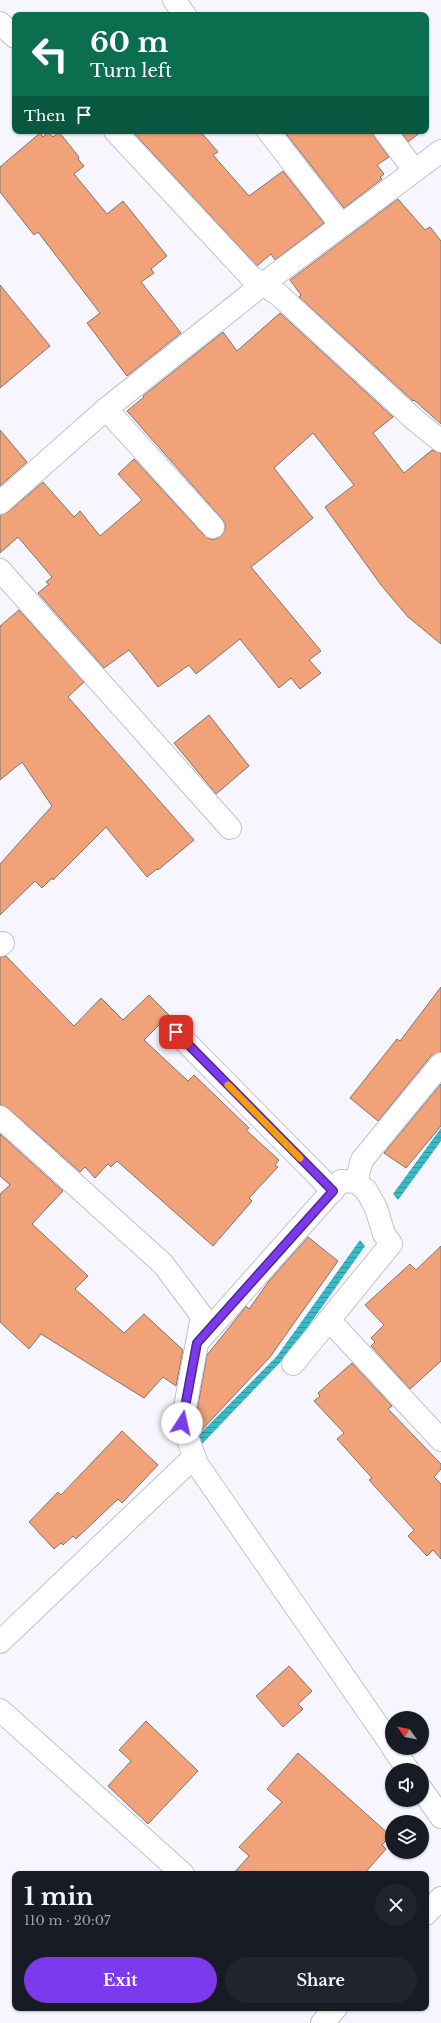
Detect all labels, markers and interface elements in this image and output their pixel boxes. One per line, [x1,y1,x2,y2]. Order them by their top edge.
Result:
text: 60 m [90,25,168,60]
icon: left [24,28,76,80]
text: Turn left [90,60,172,82]
icon: arrive [73,104,95,126]
text: Then [24,106,65,125]
pin [159,1015,193,1049]
icon: arrive [165,1021,187,1043]
position arrow [161,1402,203,1444]
north arrow [385,1711,429,1755]
map controls [385,1711,429,1859]
button: sound [385,1763,429,1807]
button: layers [385,1815,429,1859]
text: 1 min [24,1882,94,1911]
button: close [375,1884,417,1926]
text: 110 m · 20:07 [24,1912,111,1929]
button: Exit [24,1957,217,2003]
button: Share [225,1957,417,2003]

